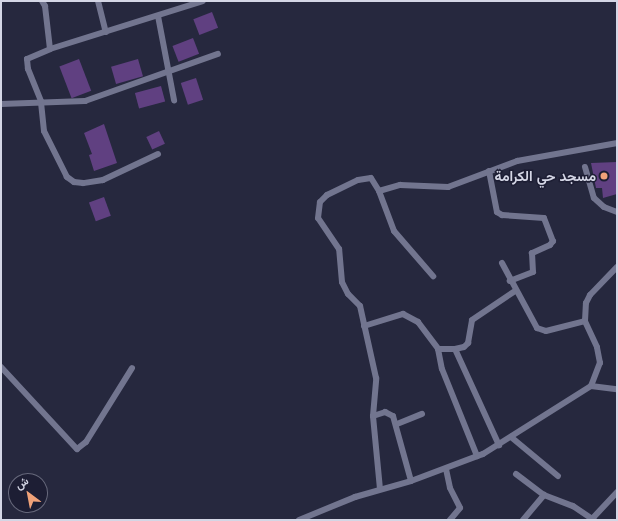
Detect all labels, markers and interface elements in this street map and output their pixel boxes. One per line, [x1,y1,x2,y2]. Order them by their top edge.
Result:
place label: مسجد حي الكرامة [494,168,596,184]
marker: مسجد حي الكرامة [599,171,609,181]
north arrow [8,473,48,513]
text: ش [13,474,31,492]

